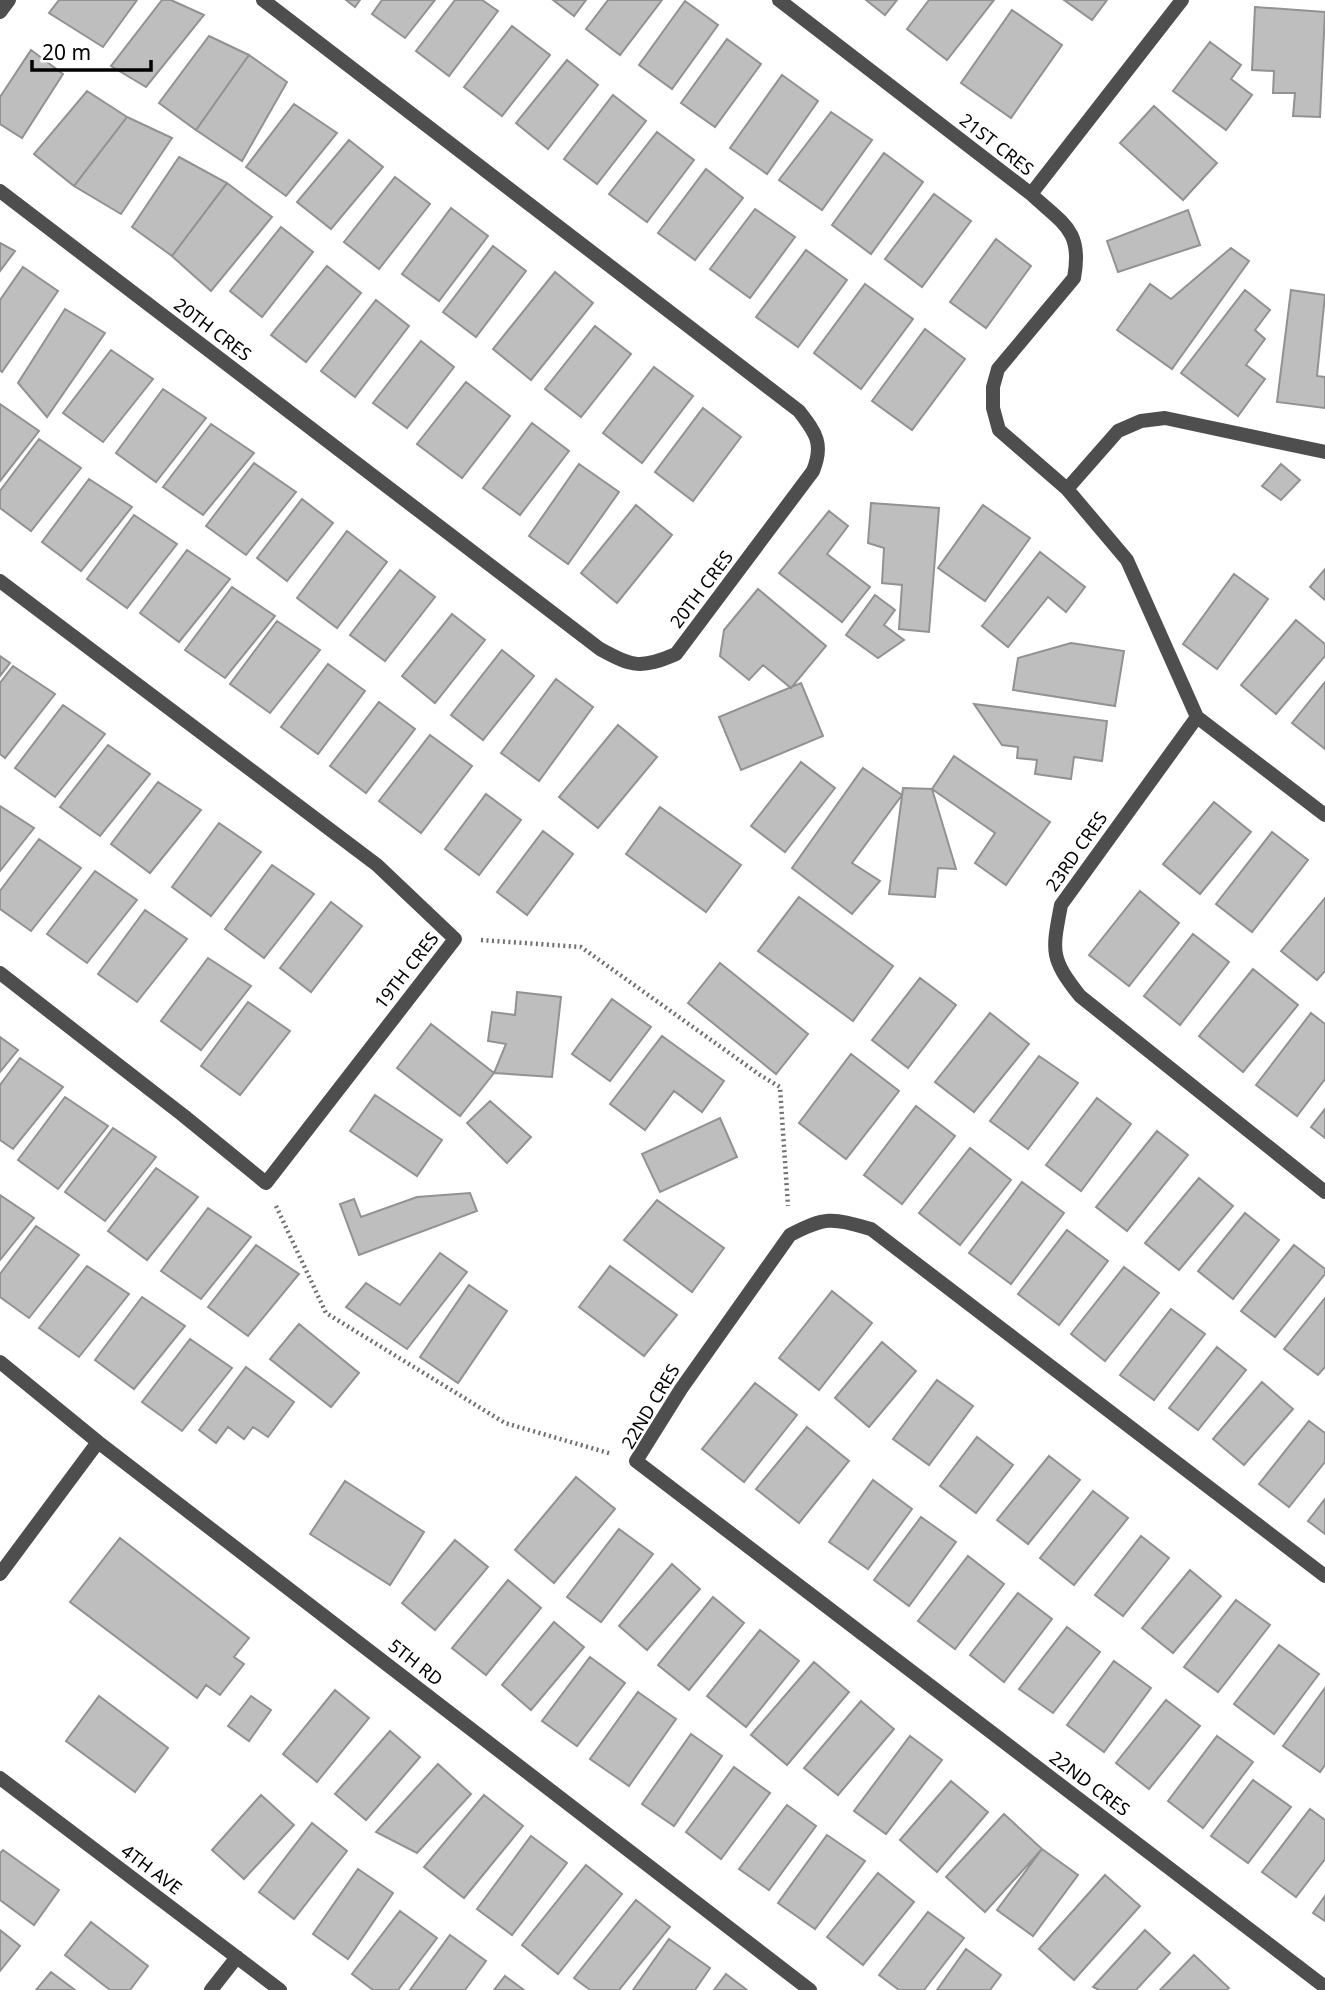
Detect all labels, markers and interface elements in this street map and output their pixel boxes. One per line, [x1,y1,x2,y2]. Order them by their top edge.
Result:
scale bar [32,28,150,72]
text: 20 m [42,38,91,66]
street label: 21ST CRES [955,108,1039,181]
street label: 20TH CRES [169,292,257,366]
street label: 20TH CRES [664,545,738,633]
street label: 23RD CRES [1040,806,1112,896]
street label: 19TH CRES [369,927,444,1013]
street label: 22ND CRES [615,1359,685,1453]
street label: 5TH RD [384,1633,448,1691]
street label: 22ND CRES [1045,1745,1135,1821]
street label: 4TH AVE [117,1838,187,1900]

